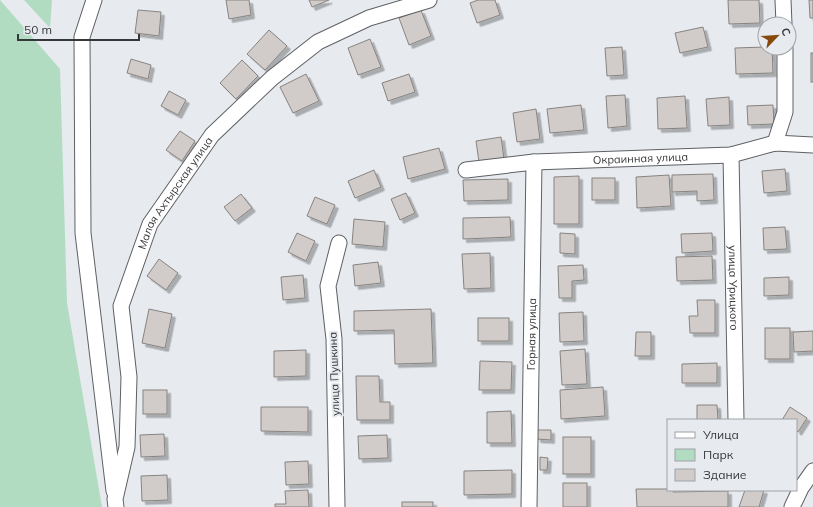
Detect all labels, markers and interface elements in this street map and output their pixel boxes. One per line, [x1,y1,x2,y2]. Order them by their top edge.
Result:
scale bar [18,16,139,42]
north arrow [757,16,797,56]
text: 50 m [24,22,52,37]
text: С [778,25,794,39]
street label: Малая Ахтырская улица [135,134,216,251]
street label: Окраинная улица [593,150,688,167]
street label: улица Урицкого [726,245,741,331]
street label: Горная улица [524,298,539,370]
street label: улица Пушкина [326,332,342,416]
legend [667,419,797,491]
text: Улица [702,427,739,442]
text: Парк [703,447,734,462]
text: Здание [703,467,747,482]

